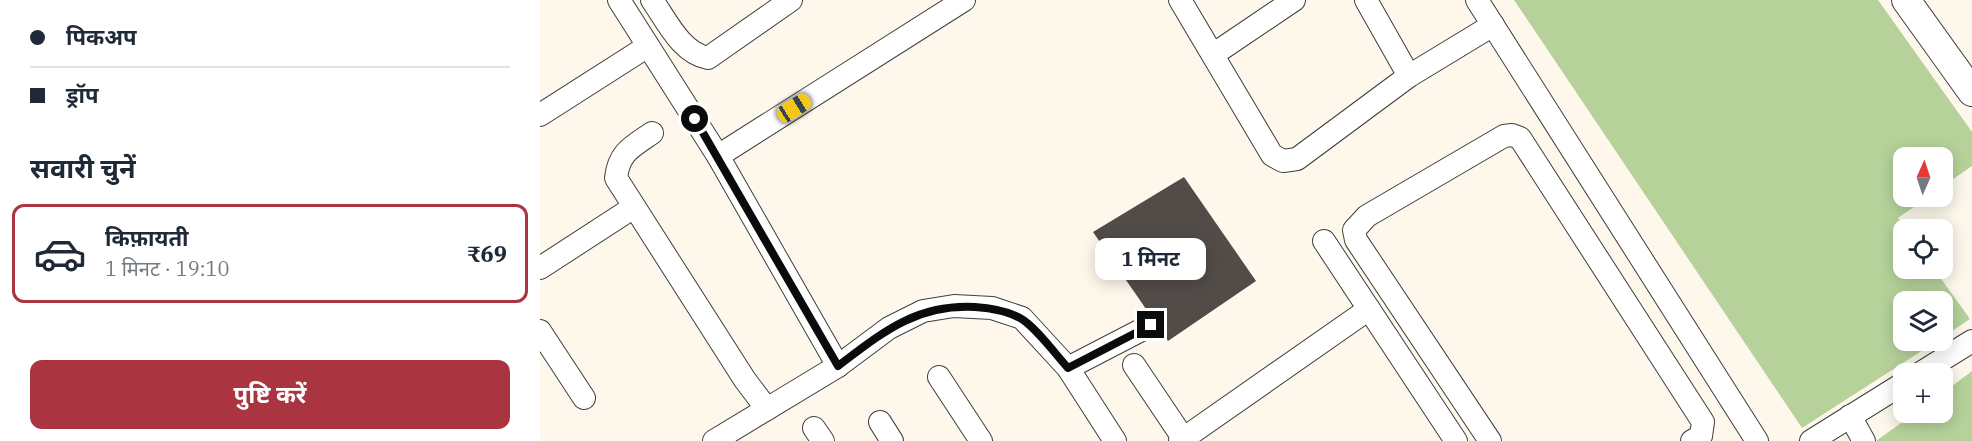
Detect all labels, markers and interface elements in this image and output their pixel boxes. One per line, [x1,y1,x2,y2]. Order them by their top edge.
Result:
text: पिकअप [66,22,137,51]
text: ड्रॉप [66,80,99,109]
car [774,91,814,125]
route start [681,105,708,132]
north arrow [1893,147,1953,207]
map controls [1893,147,1953,423]
text: सवारी चुनें [30,150,136,185]
button: locate [1893,219,1953,279]
text: किफ़ायती [105,223,189,252]
icon: car [33,227,87,281]
callout: 1 मिनट [1096,238,1206,280]
text: ₹69 [466,239,507,268]
text: 1 मिनट [1121,245,1180,272]
text: 1 मिनट · 19:10 [105,255,229,282]
button: layers [1893,291,1953,351]
route end [1137,311,1164,338]
button: पुष्टि करें [30,360,510,429]
button: + [1893,363,1953,423]

